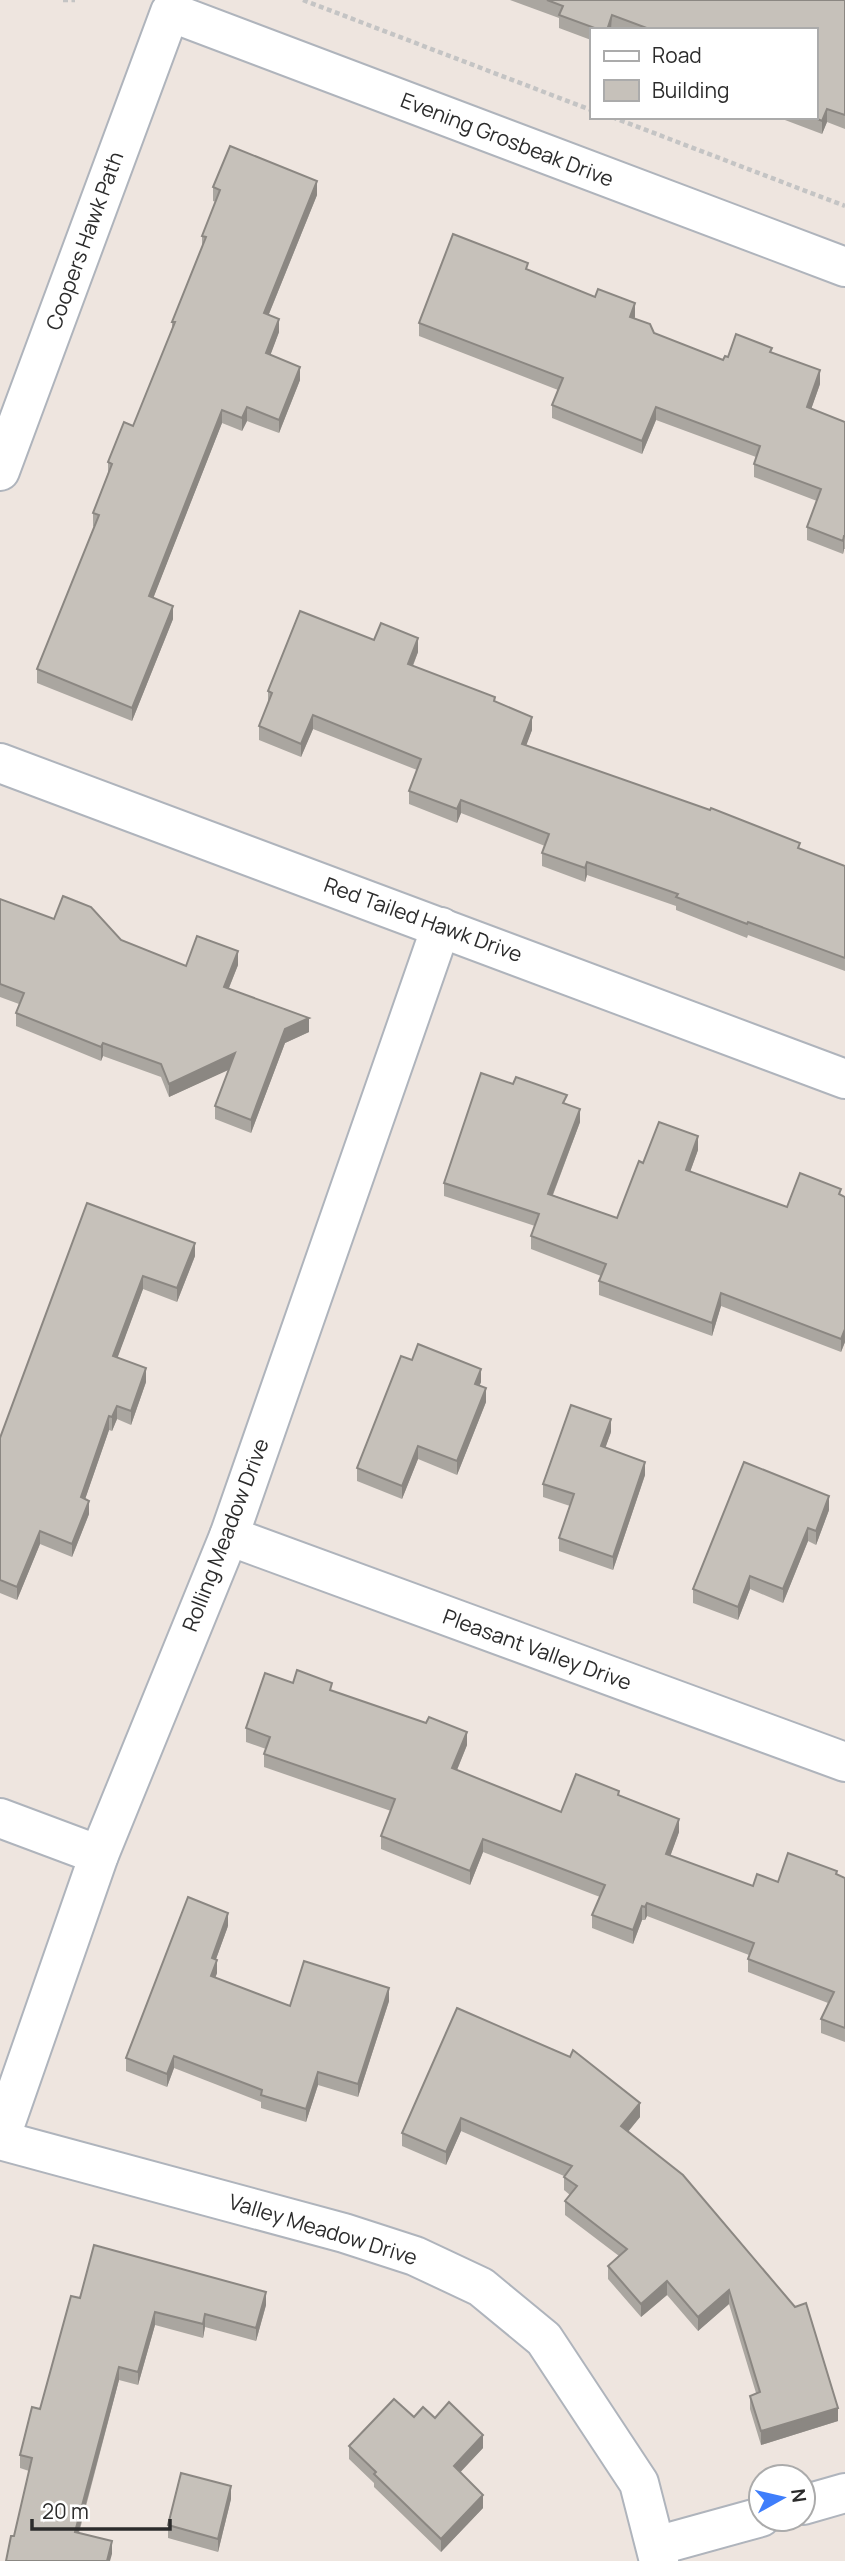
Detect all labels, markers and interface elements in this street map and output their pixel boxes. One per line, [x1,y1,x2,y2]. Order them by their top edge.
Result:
legend [590,28,817,119]
text: Road [652,41,702,69]
text: Building [652,76,729,104]
street label: Evening Grosbeak Drive [397,85,618,193]
street label: Coopers Hawk Path [39,148,129,334]
street label: Red Tailed Hawk Drive [320,870,526,968]
street label: Rolling Meadow Drive [175,1434,275,1635]
street label: Pleasant Valley Drive [439,1602,636,1696]
street label: Valley Meadow Drive [226,2187,421,2271]
north arrow [747,2463,817,2533]
text: N [785,2487,813,2504]
scale bar [32,2488,170,2532]
text: 20 m [42,2497,89,2525]

